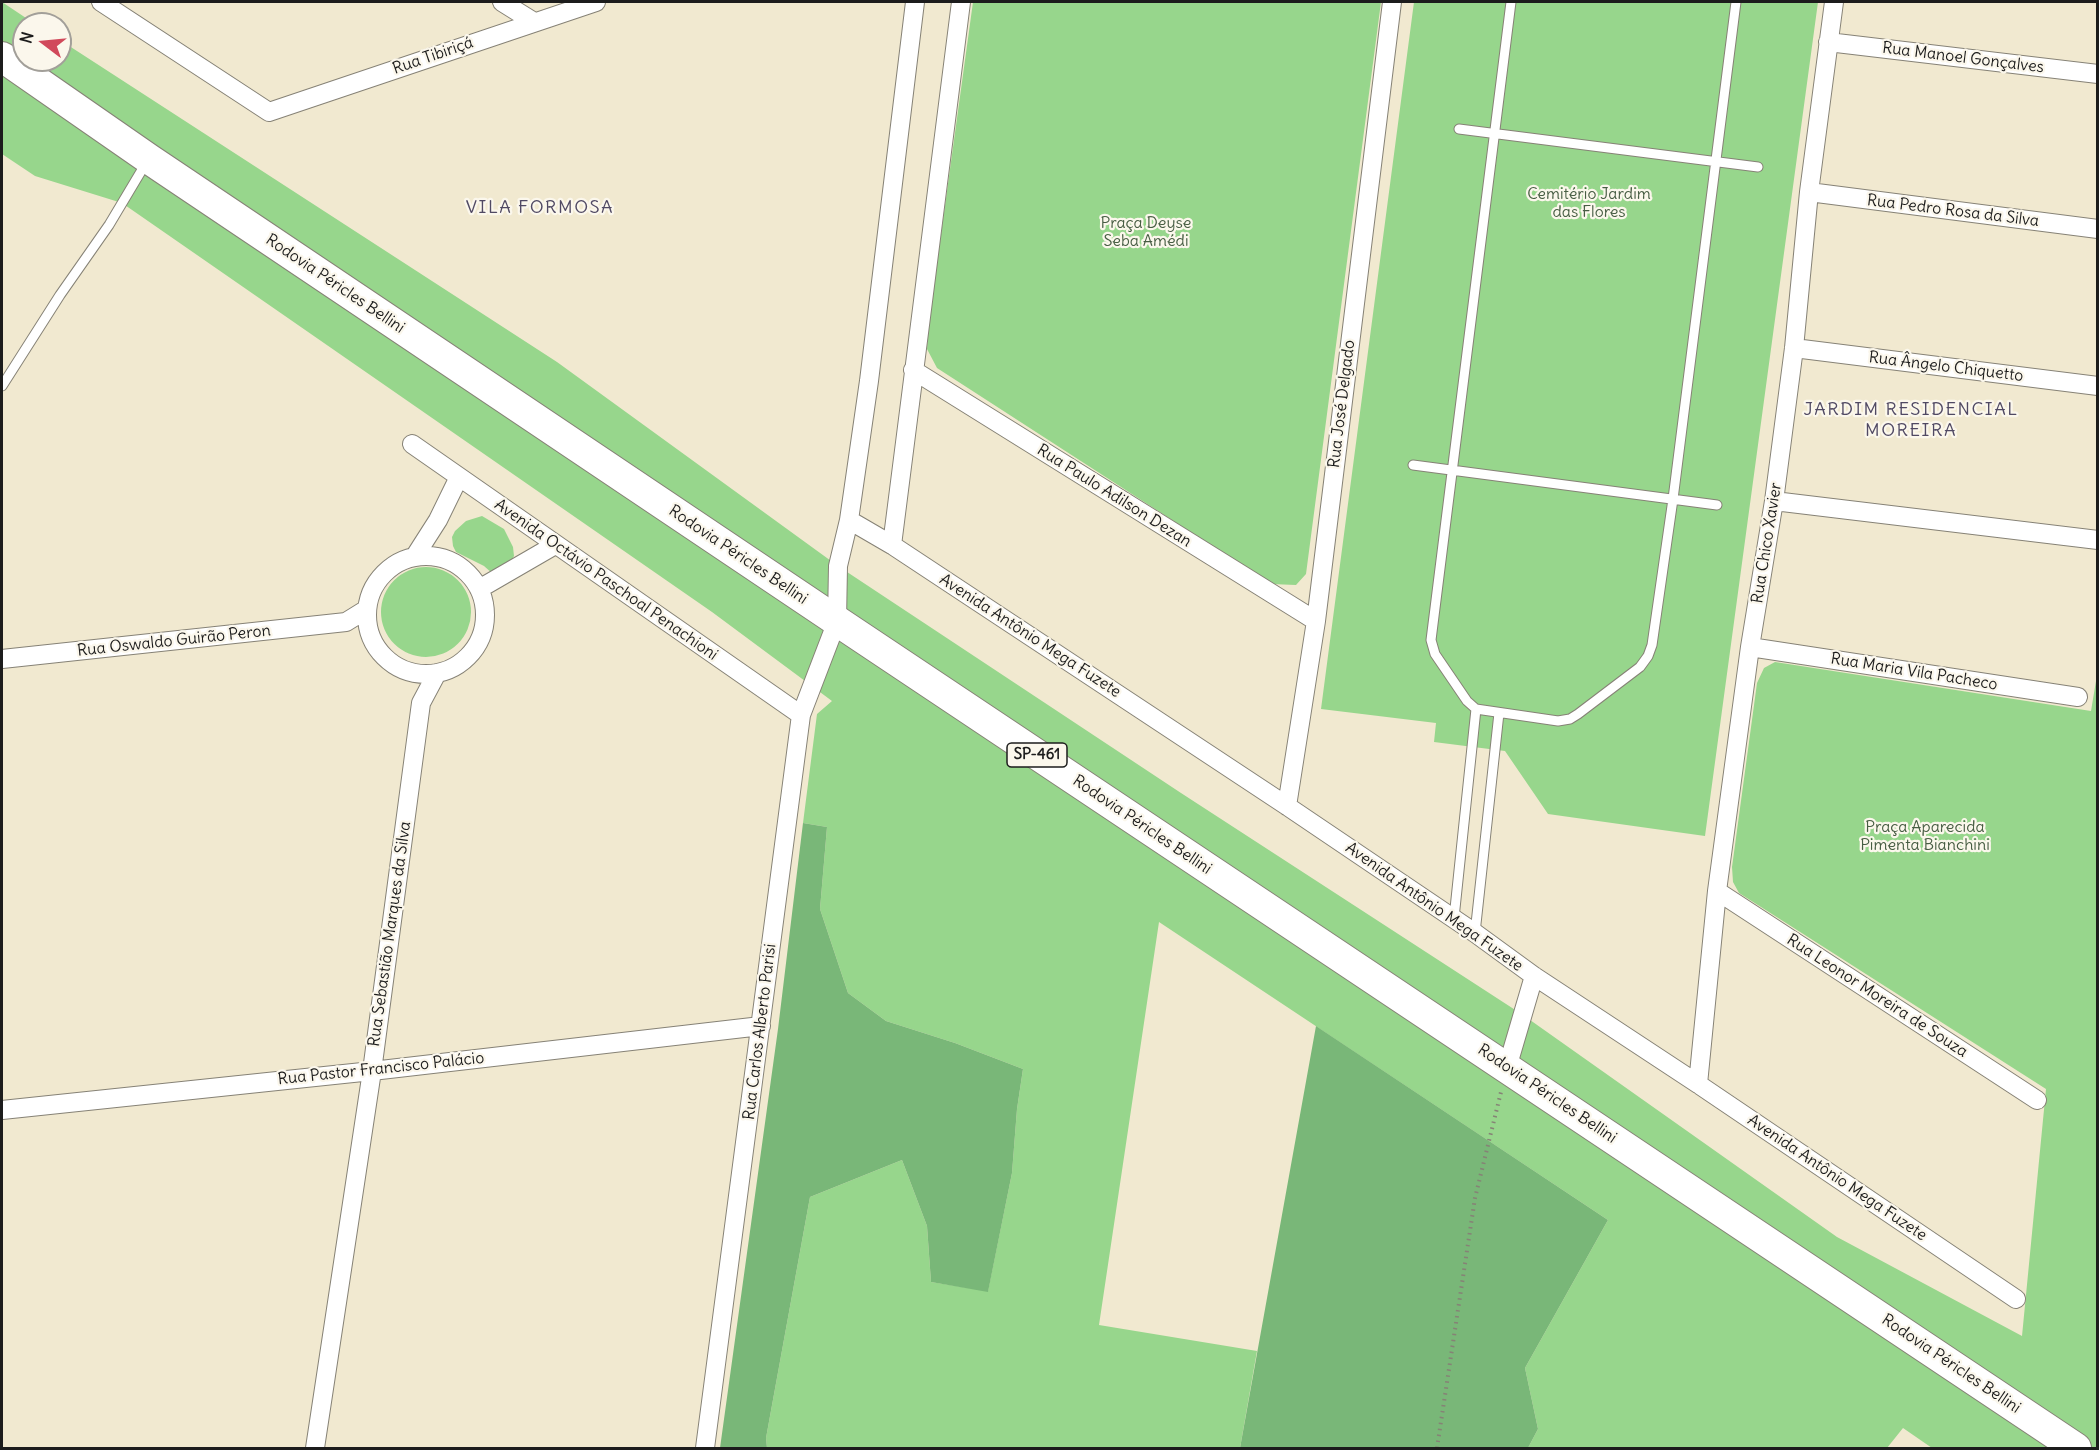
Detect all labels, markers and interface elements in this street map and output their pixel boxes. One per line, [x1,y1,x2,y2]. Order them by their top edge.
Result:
north arrow [12,12,72,72]
text: N [15,30,38,46]
street label: Rua Tibiriçá [390,33,476,79]
street label: Rua Manoel Gonçalves [1881,39,2045,77]
park label: Cemitério Jardim das Flores [1527,184,1651,222]
street label: Rua Pedro Rosa da Silva [1866,191,2040,231]
district label: VILA FORMOSA [466,197,614,219]
park label: Praça Deyse Seba Amédi [1101,213,1191,251]
street label: Rodovia Péricles Bellini [262,230,408,338]
street label: Rua José Delgado [1325,339,1359,469]
street label: Rua Ângelo Chiquetto [1868,348,2024,386]
district label: JARDIM RESIDENCIAL MOREIRA [1803,399,2019,442]
street label: Rua Paulo Adilson Dezan [1033,441,1195,551]
street label: Rua Chico Xavier [1748,481,1786,605]
street label: Avenida Octávio Paschoal Penachioni [491,495,721,665]
street label: Rodovia Péricles Bellini [665,501,811,609]
street label: Avenida Antônio Mega Fuzete [936,570,1124,702]
street label: Rua Oswaldo Guirão Peron [76,621,272,661]
street label: Rua Maria Vila Pacheco [1829,649,1999,695]
road number: SP-461 [1007,743,1067,767]
street label: Rodovia Péricles Bellini [1069,771,1215,879]
park label: Praça Aparecida Pimenta Bianchini [1860,817,1990,855]
street label: Rua Sebastião Marques da Silva [365,820,415,1048]
street label: Avenida Antônio Mega Fuzete [1342,838,1526,976]
street label: Rua Leonor Moreira de Souza [1783,930,1971,1062]
street label: Rua Carlos Alberto Parisi [740,943,780,1121]
street label: Rodovia Péricles Bellini [1474,1040,1620,1148]
street label: Rua Pastor Francisco Palácio [277,1049,485,1089]
street label: Avenida Antônio Mega Fuzete [1744,1111,1930,1245]
street label: Rodovia Péricles Bellini [1878,1310,2024,1418]

